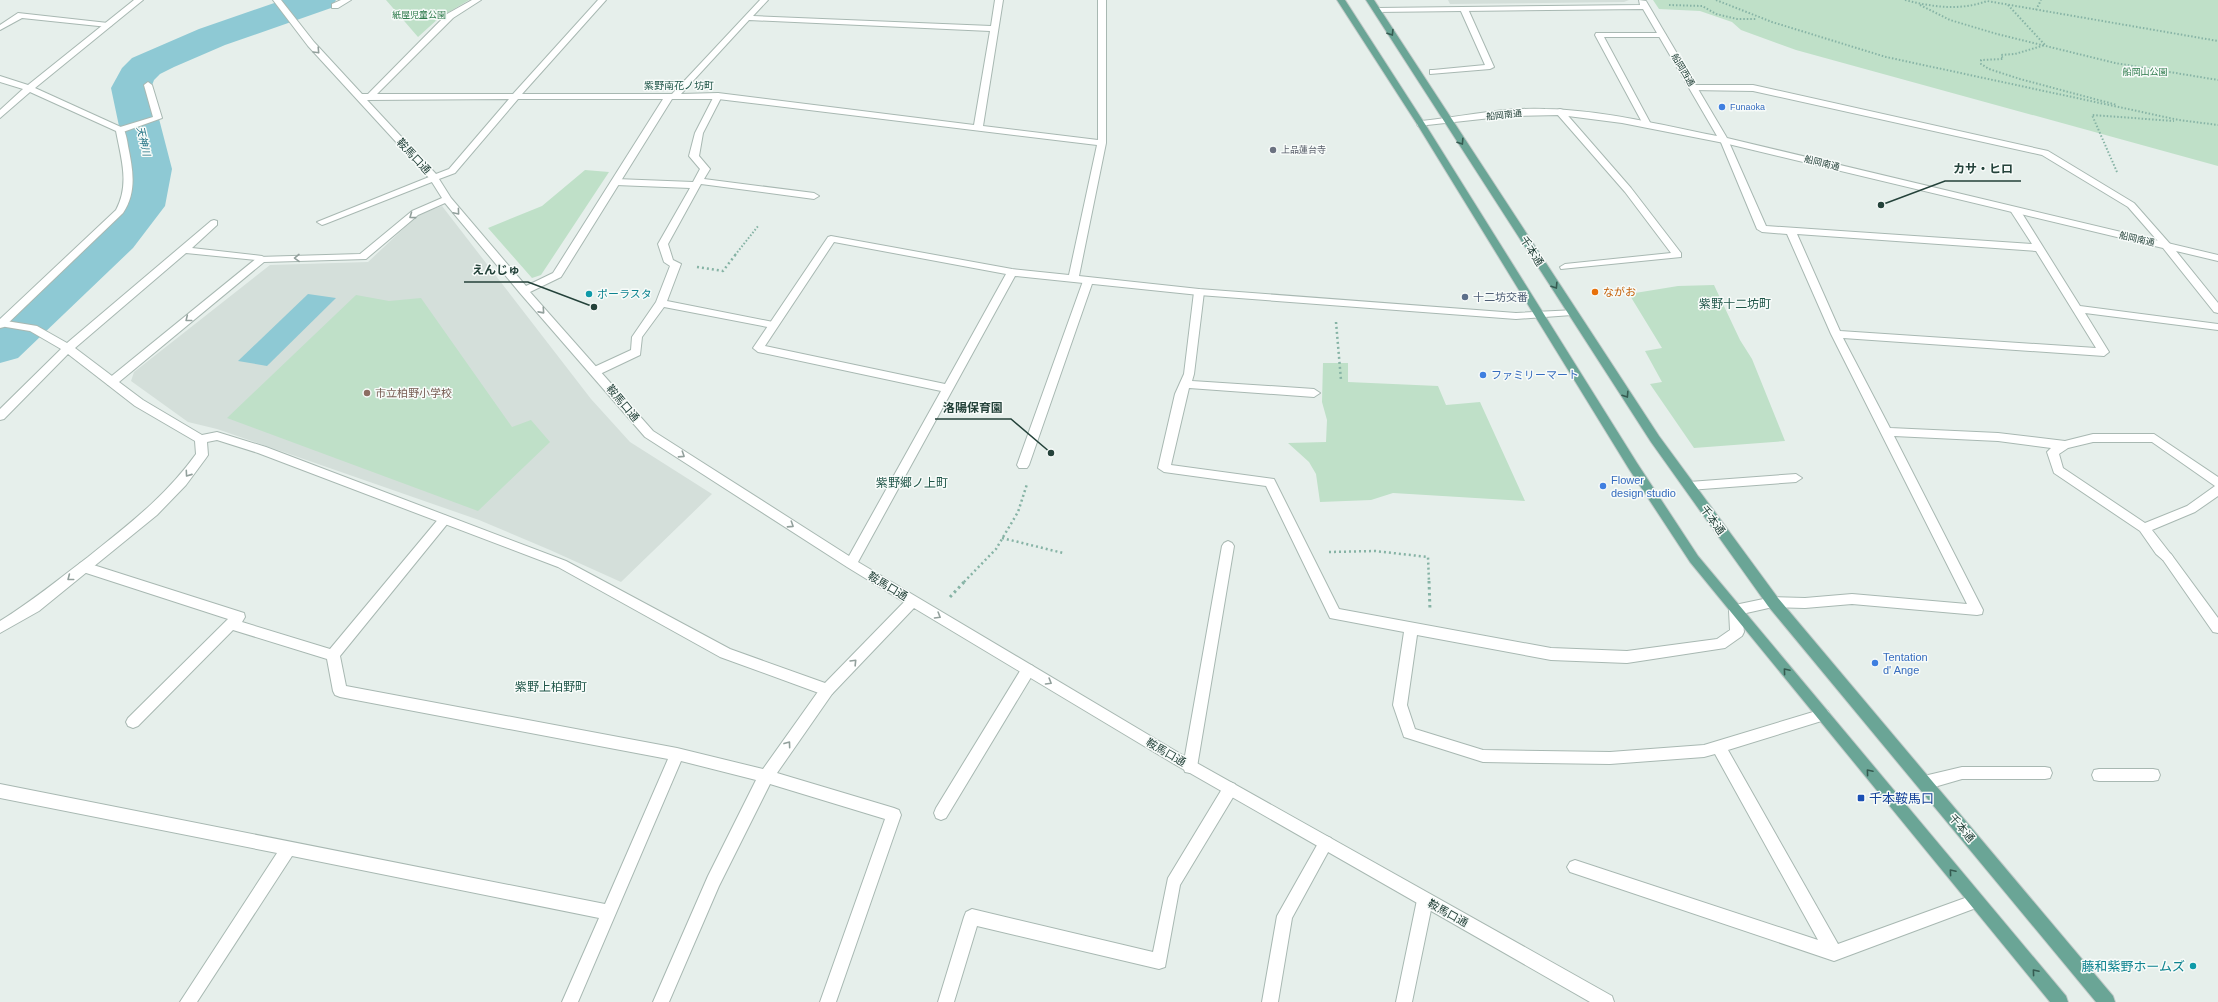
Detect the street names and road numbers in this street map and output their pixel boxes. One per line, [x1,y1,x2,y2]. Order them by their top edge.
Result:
street label: 船岡西通 [1669,52,1697,88]
street label: 船岡南通 [1486,108,1522,122]
street label: 鞍馬口通 [395,136,433,176]
street label: 船岡南通 [1803,154,1841,172]
street label: 船岡南通 [2118,230,2156,248]
street label: 千本通 [1518,234,1546,268]
street label: 鞍馬口通 [604,382,642,424]
street label: 千本通 [1698,503,1728,537]
street label: 鞍馬口通 [866,570,910,602]
street label: 鞍馬口通 [1144,736,1188,768]
street label: 千本通 [1947,812,1977,844]
street label: 鞍馬口通 [1426,897,1470,929]

